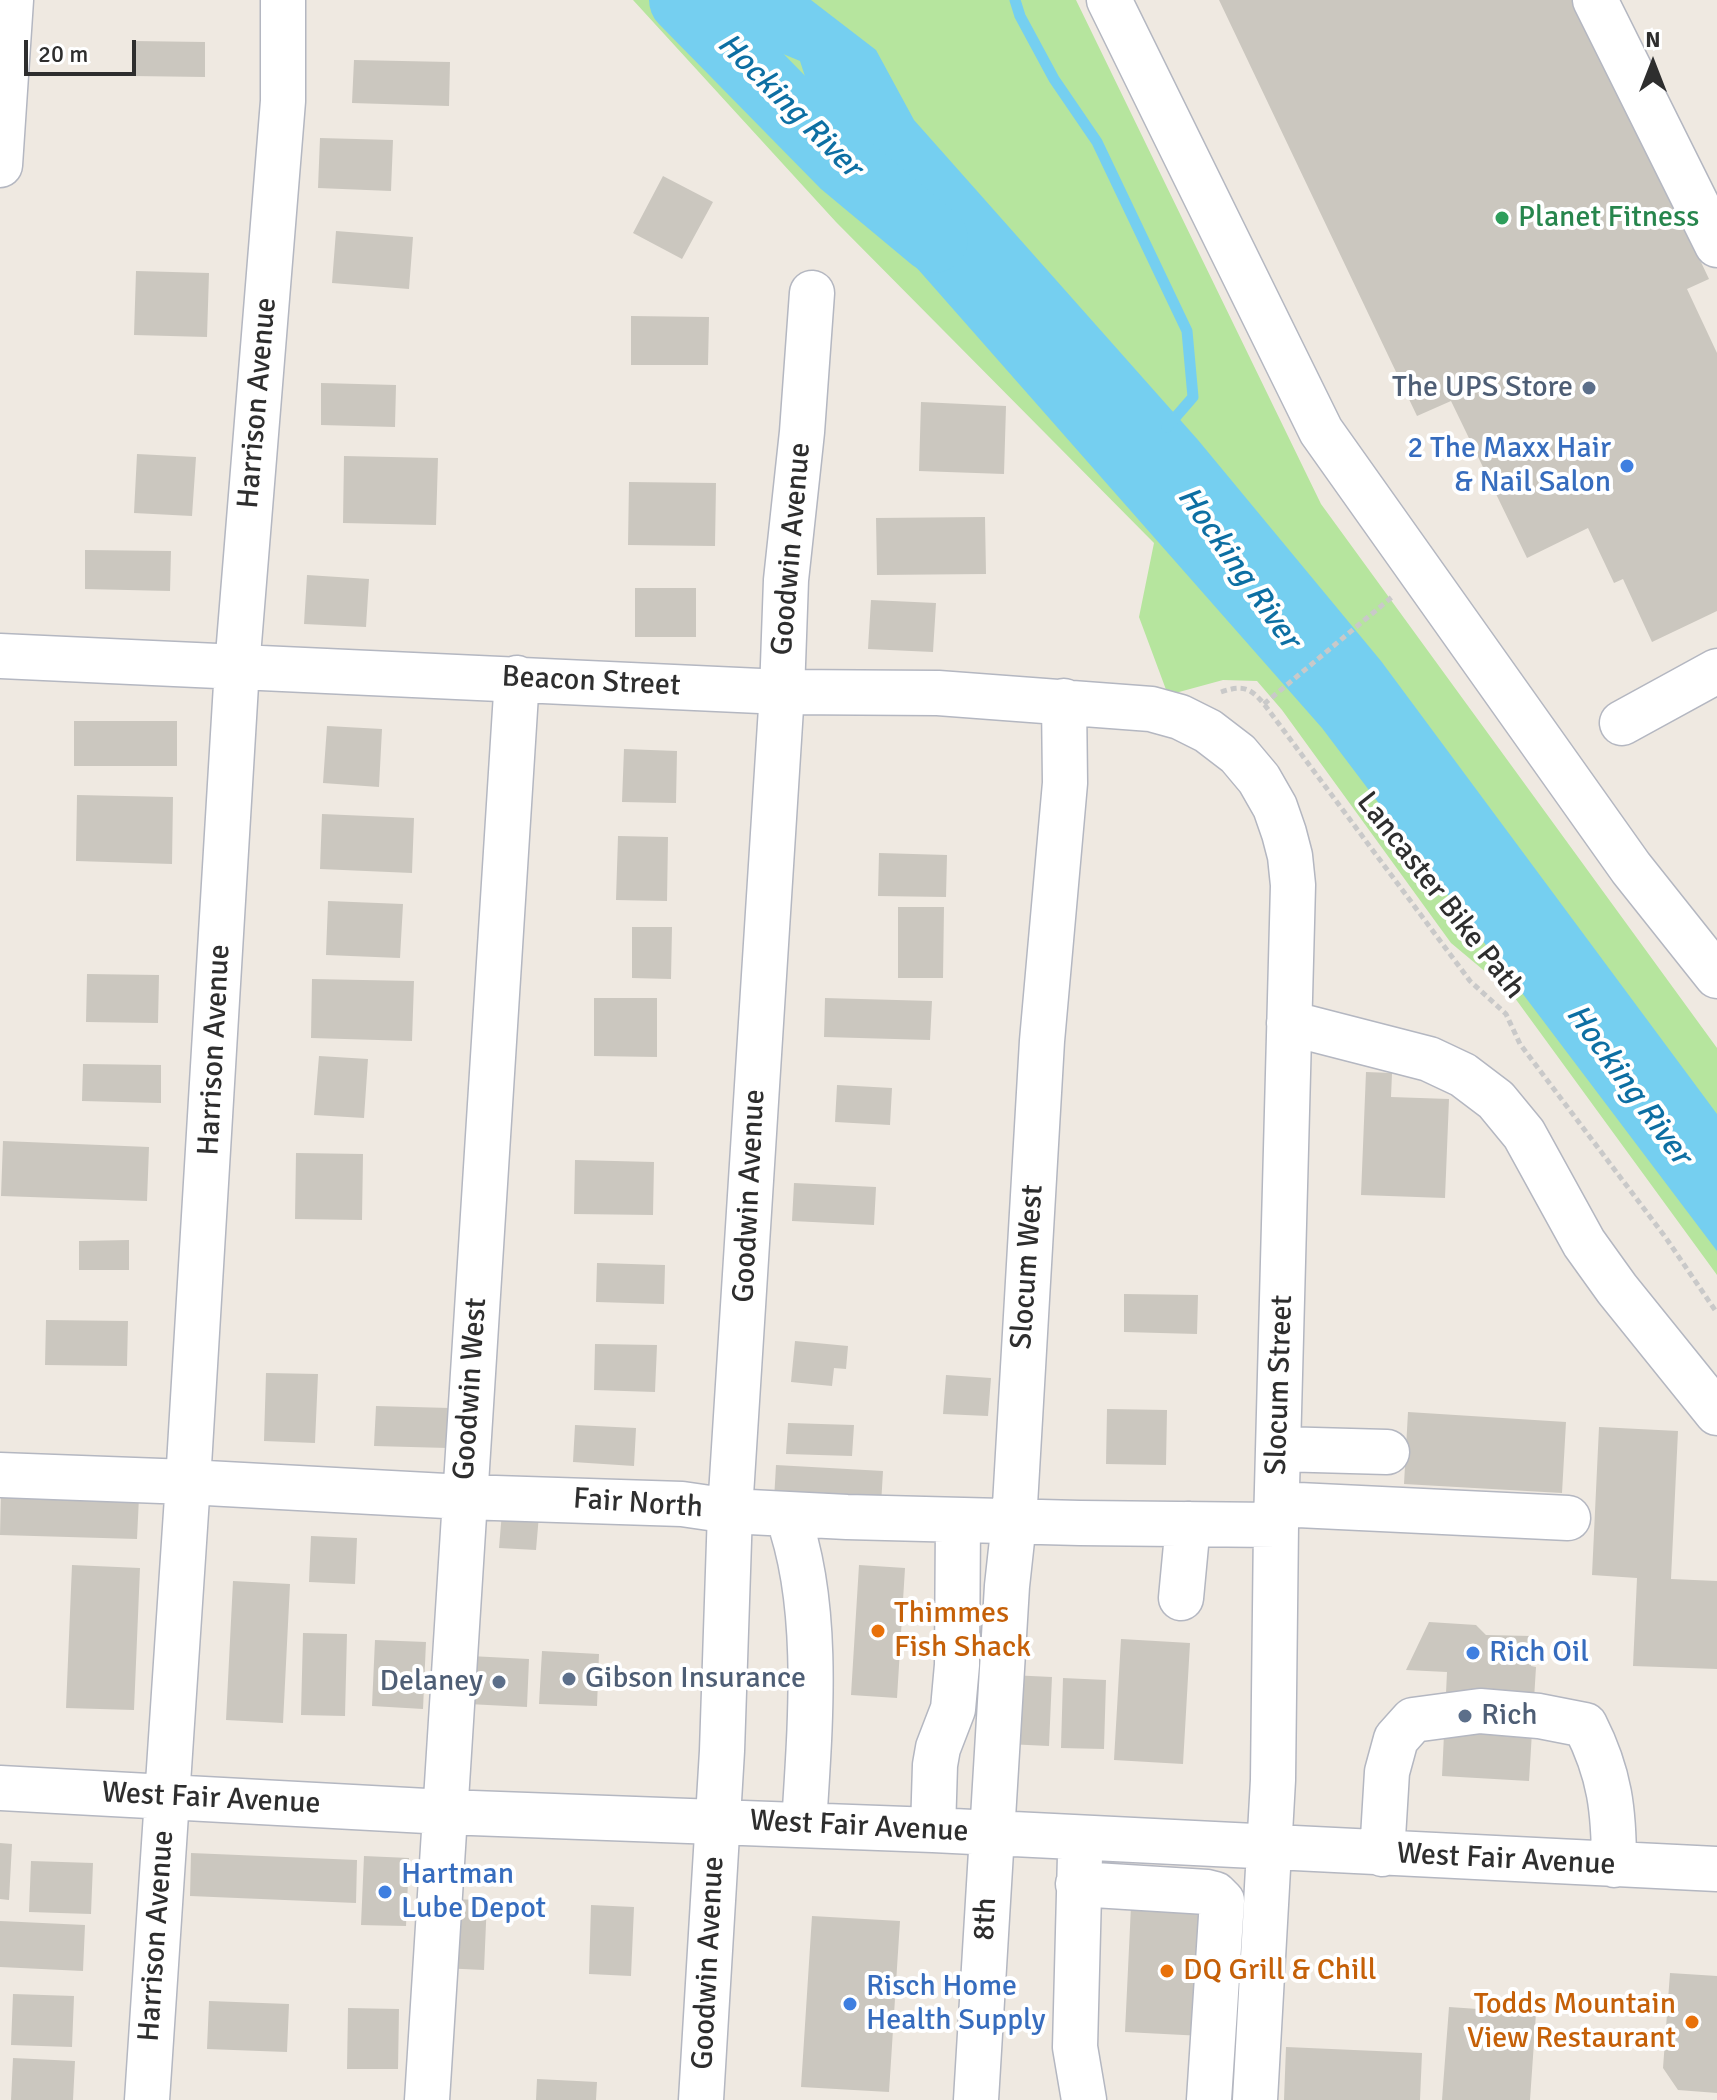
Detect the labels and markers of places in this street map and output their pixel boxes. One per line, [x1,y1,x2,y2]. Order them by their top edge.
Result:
place label: Planet Fitness [1518,200,1699,236]
marker: Planet Fitness [1493,209,1511,227]
place label: The UPS Store [1392,370,1573,406]
marker: The UPS Store [1580,379,1598,397]
place label: 2 The Maxx Hair & Nail Salon [1407,431,1611,502]
marker: 2 The Maxx Hair & Nail Salon [1618,457,1636,475]
place label: Thimmes Fish Shack [894,1596,1031,1666]
marker: Thimmes Fish Shack [869,1622,887,1640]
place label: Rich Oil [1489,1635,1589,1671]
marker: Rich Oil [1464,1644,1482,1662]
place label: Gibson Insurance [585,1661,806,1697]
place label: Delaney [379,1664,483,1700]
marker: Gibson Insurance [560,1670,578,1688]
marker: Delaney [490,1673,508,1691]
place label: Rich [1481,1698,1538,1734]
marker: Rich [1456,1707,1474,1725]
place label: Hartman Lube Depot [401,1857,546,1928]
marker: Hartman Lube Depot [376,1883,394,1901]
place label: DQ Grill & Chill [1183,1953,1377,1989]
marker: DQ Grill & Chill [1158,1962,1176,1980]
place label: Risch Home Health Supply [866,1969,1046,2040]
place label: Todds Mountain View Restaurant [1467,1987,1676,2058]
marker: Risch Home Health Supply [841,1995,859,2013]
marker: Todds Mountain View Restaurant [1683,2013,1701,2031]

